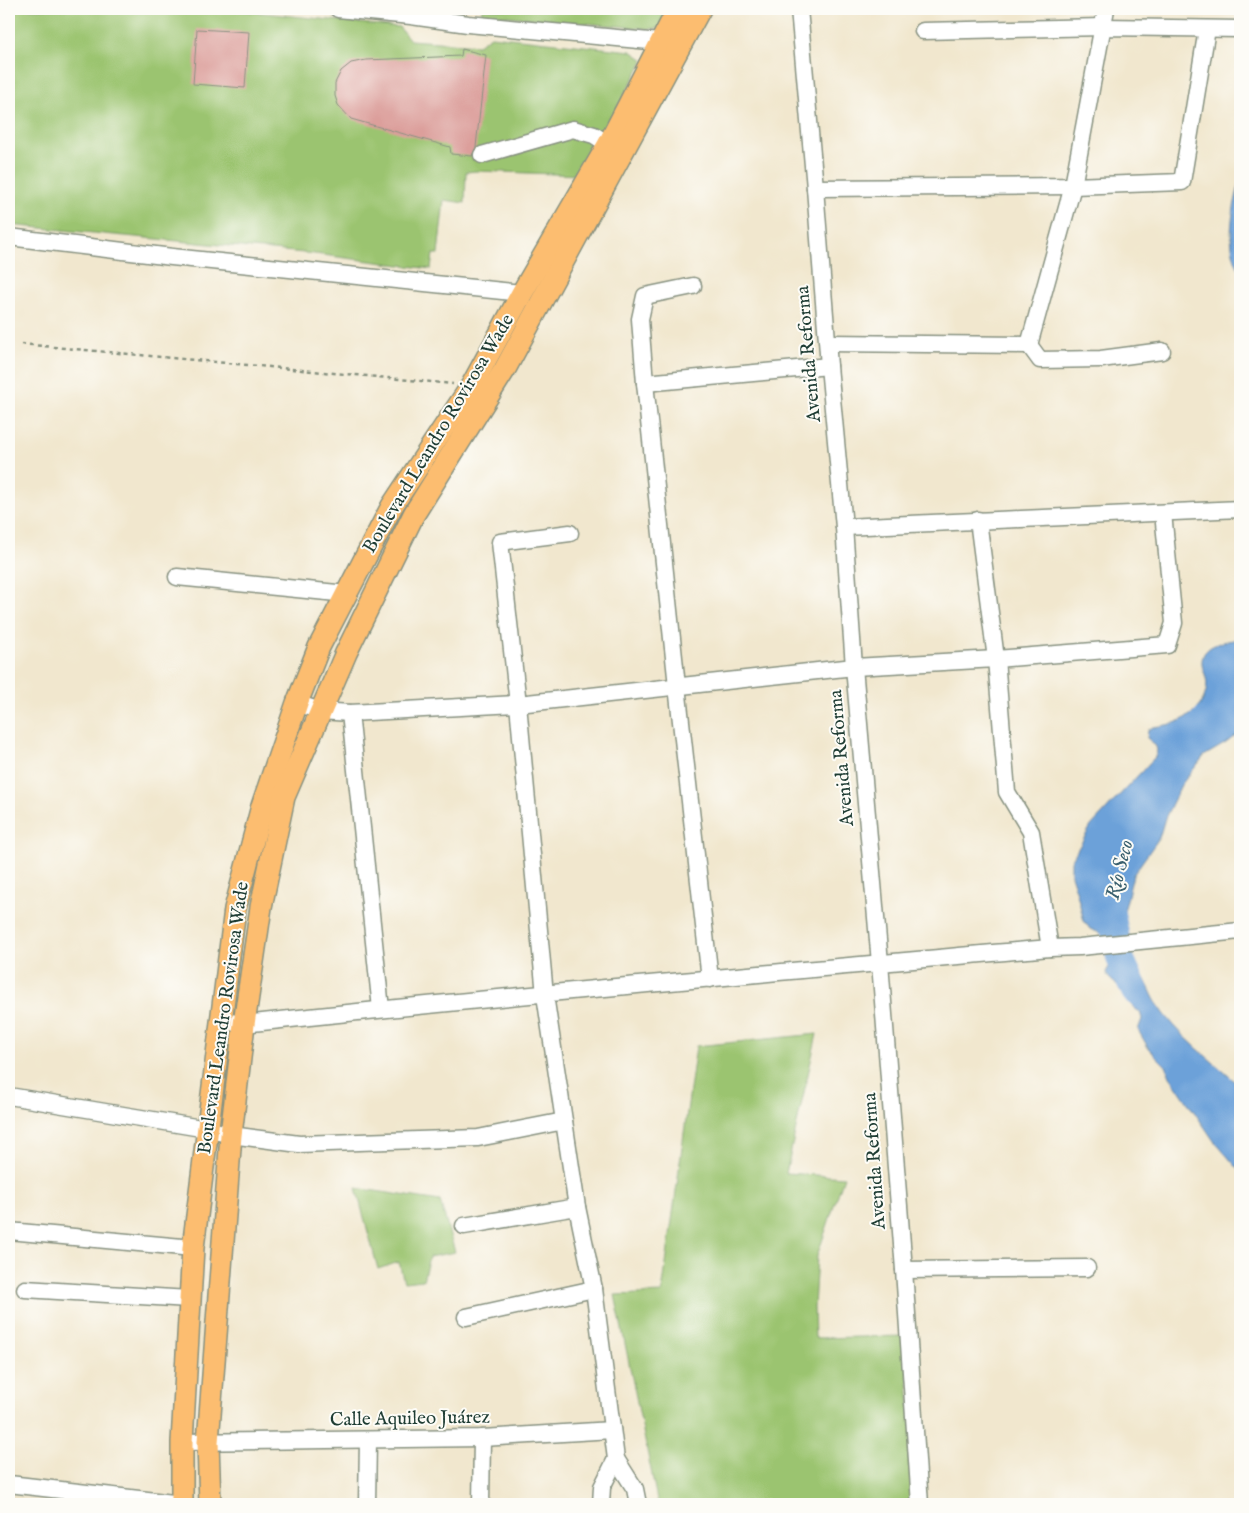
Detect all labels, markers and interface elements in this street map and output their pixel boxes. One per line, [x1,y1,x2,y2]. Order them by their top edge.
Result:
street label: Avenida Reforma [791,284,827,424]
street label: Boulevard Leandro Rovirosa Wade [358,310,520,558]
street label: Avenida Reforma [824,688,860,828]
water label: Río Seco [1101,838,1139,902]
street label: Boulevard Leandro Rovirosa Wade [193,880,255,1156]
street label: Avenida Reforma [858,1091,892,1231]
street label: Calle Aquileo Juárez [330,1406,490,1432]

